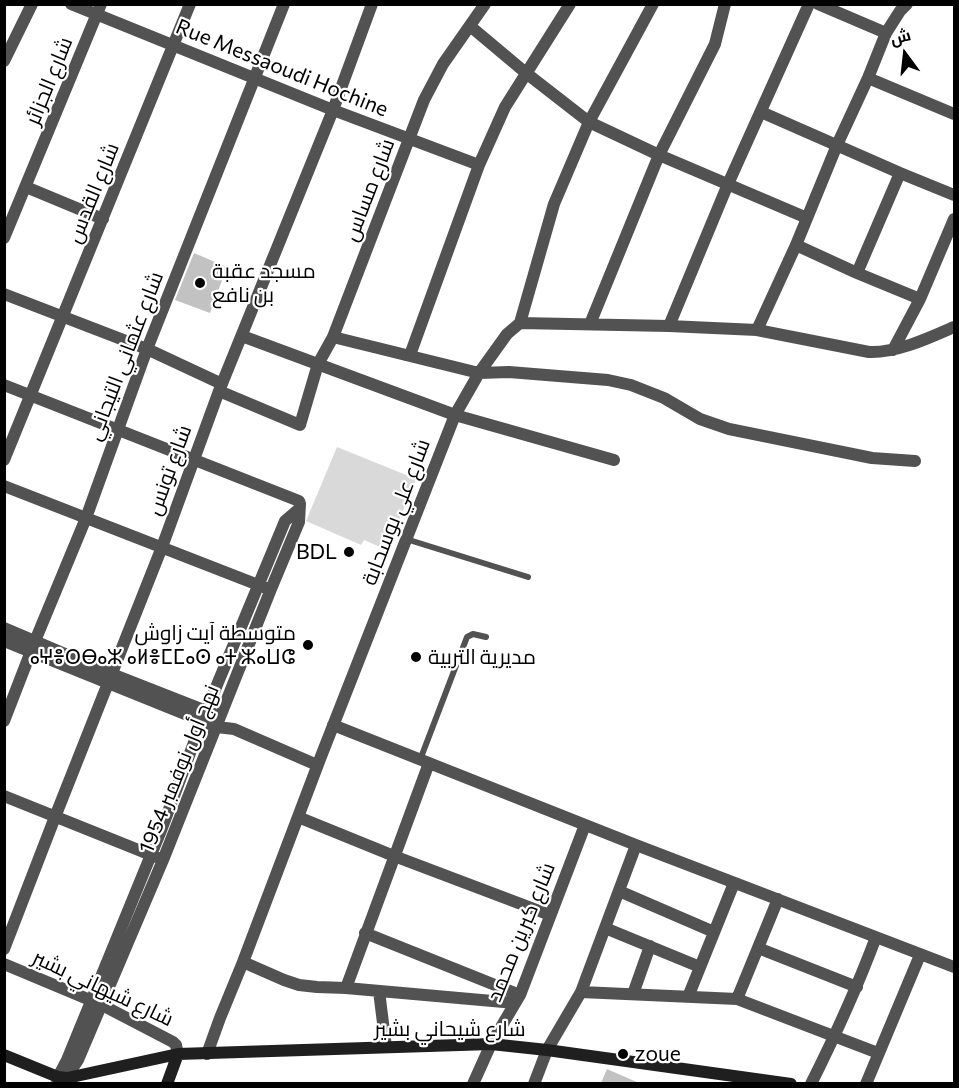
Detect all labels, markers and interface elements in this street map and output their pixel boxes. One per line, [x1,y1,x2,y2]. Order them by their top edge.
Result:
street label: Rue Messaoudi Hochine [172,14,392,122]
north arrow [875,24,935,84]
text: ش [888,24,913,48]
street label: شارع الجزائر [20,33,78,129]
street label: شارع مساس [338,135,400,245]
street label: شارع القدس [61,139,125,247]
place label: مسجد عقبة بن نافع [212,258,316,308]
street label: شارع عثماني التيجاني [81,268,169,444]
marker: مسجد عقبة بن نافع [193,276,207,290]
street label: شارع تونس [141,421,197,519]
street label: شارع علي بوسحابة [356,435,436,589]
place label: BDL [296,539,337,565]
marker: BDL [342,545,356,559]
place label: متوسطة آيت زاوش ⴰⵖⴻⵔⴱⴰⵣ ⴰⵍⴻⵎⵎⴰⵙ ⴰⵜ ⵣⴰⵡⵛ [30,620,296,670]
marker: متوسطة آيت زاوش ⴰⵖⴻⵔⴱⴰⵣ ⴰⵍⴻⵎⵎⴰⵙ ⴰⵜ ⵣⴰⵡⵛ [301,638,315,652]
place label: مديرية التربية [428,644,536,670]
marker: مديرية التربية [409,650,423,664]
street label: نهج أول نوفمبر 1954 [134,681,224,857]
street label: شارع كبرين محمد [482,859,560,1005]
street label: شارع شيهاني بشير [29,944,177,1032]
street label: شارع شيحاني بشير [374,1016,526,1042]
place label: zoue [635,1041,681,1067]
marker: zoue [616,1047,630,1061]

